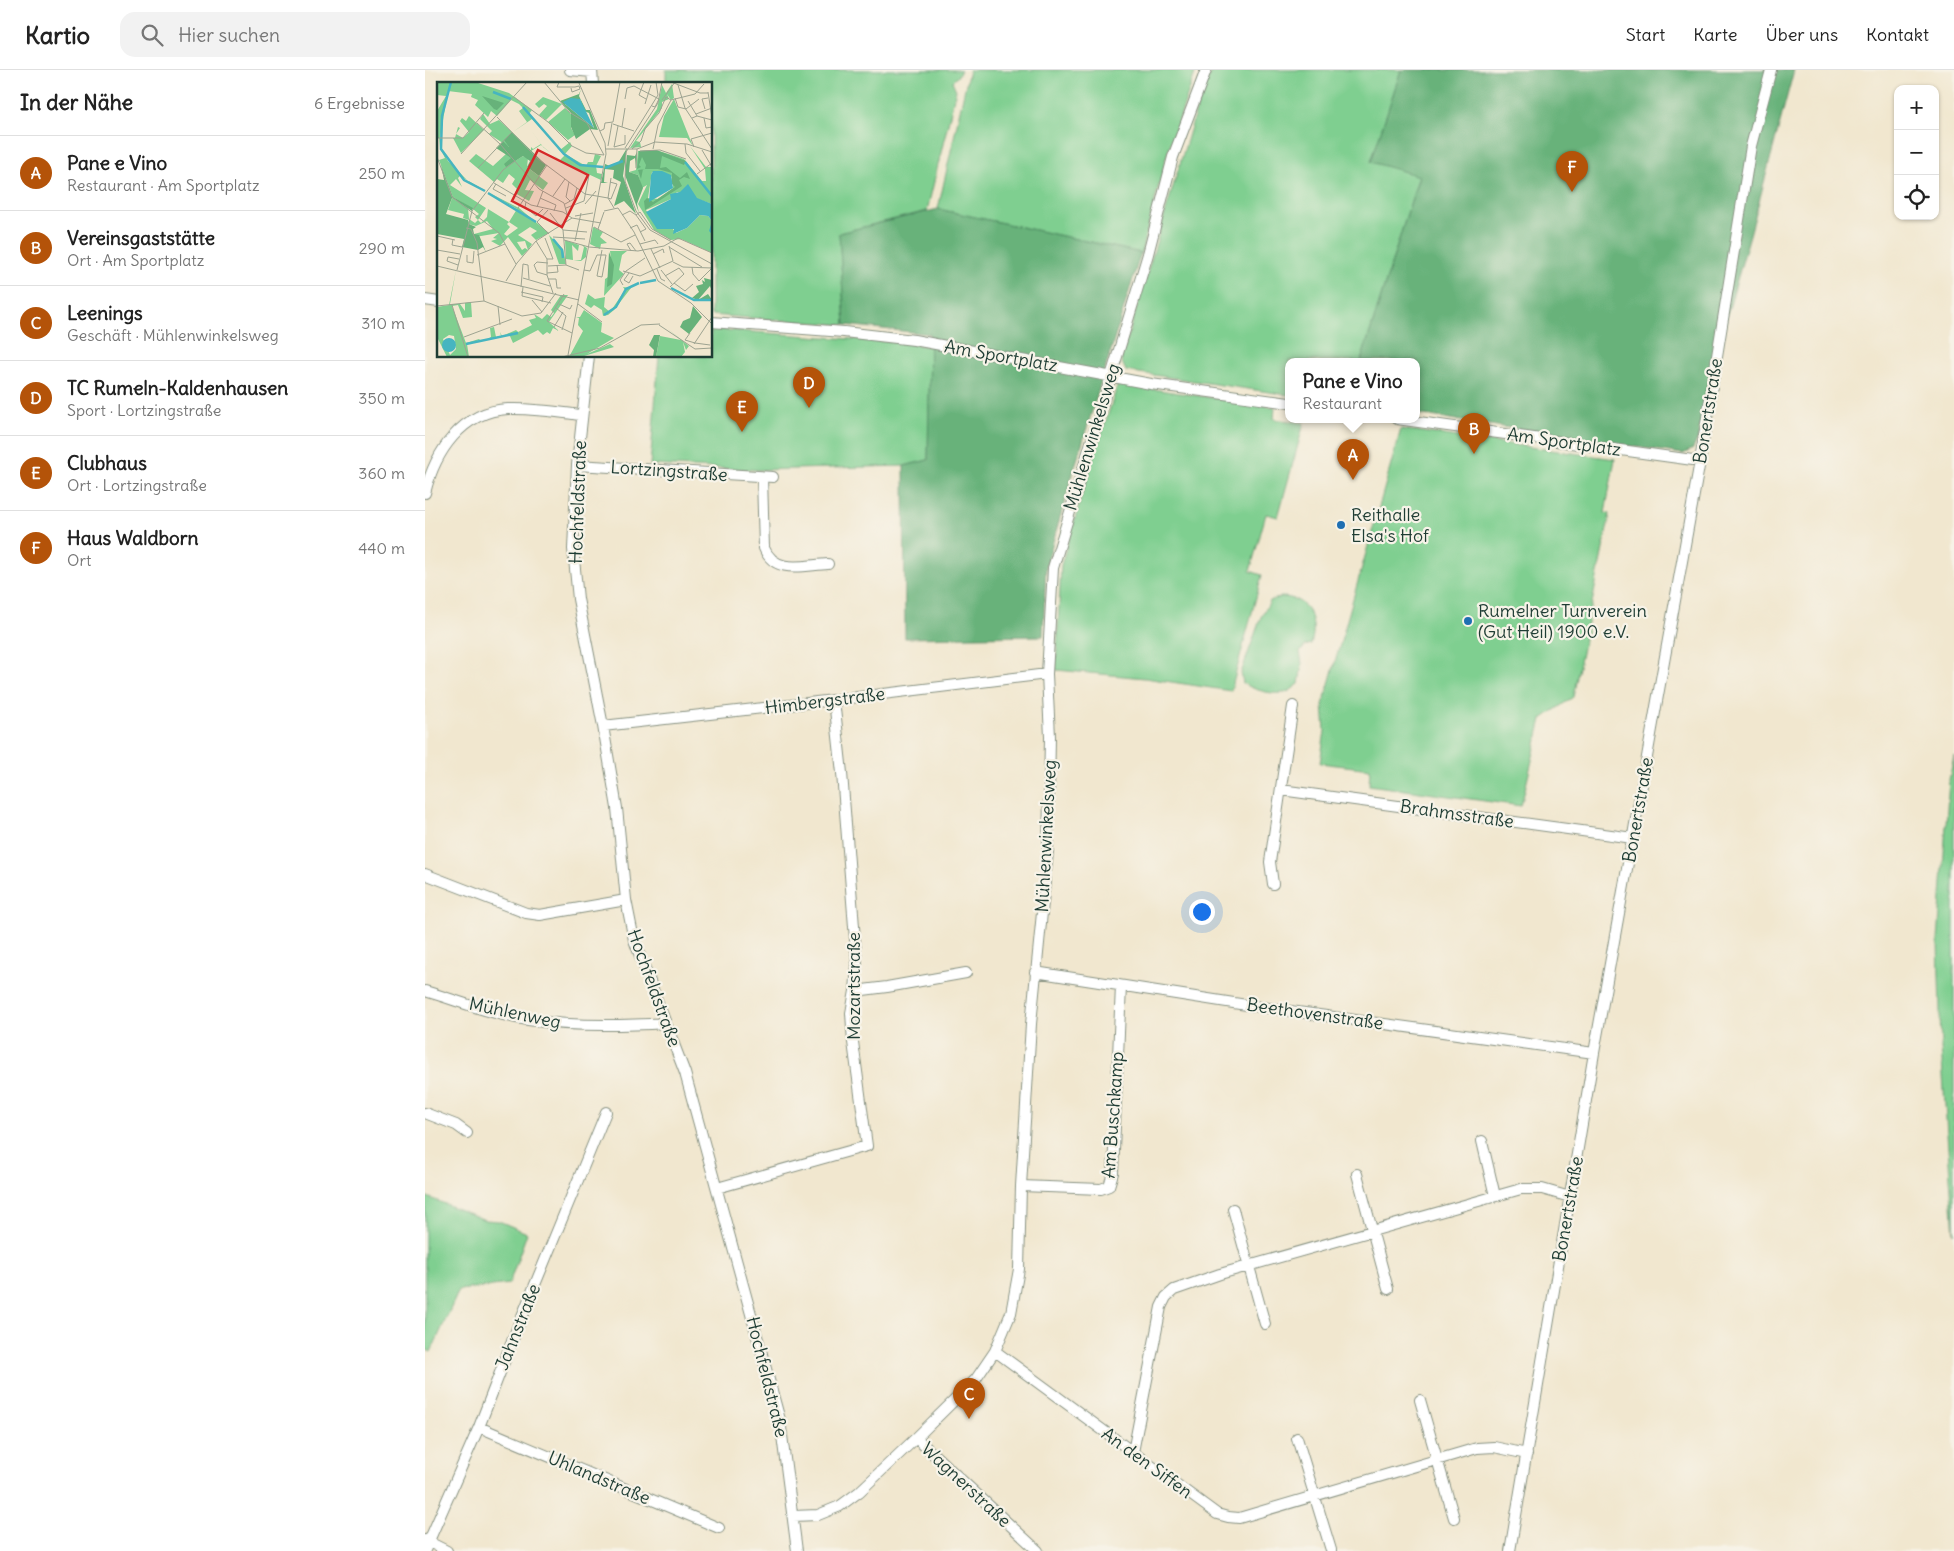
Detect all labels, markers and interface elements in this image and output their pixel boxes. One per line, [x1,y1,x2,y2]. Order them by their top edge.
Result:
search box [120,12,470,57]
text: Kartio [25,20,90,50]
icon: search [138,21,166,49]
text: Hier suchen [178,23,280,47]
text: Start [1626,23,1665,46]
text: Karte [1693,23,1738,46]
text: Über uns [1766,23,1838,46]
text: Kontakt [1866,23,1929,46]
inset map [437,82,713,358]
map controls [1894,85,1939,220]
button: + [1894,85,1939,130]
text: In der Nähe [20,89,133,116]
text: 6 Ergebnisse [314,93,405,113]
button: − [1894,130,1939,175]
text: Pane e Vino [67,151,167,175]
pin: F [1556,151,1588,192]
text: A [31,163,41,183]
text: 250 m [359,163,405,183]
text: Restaurant · Am Sportplatz [67,175,260,195]
button: locate [1894,175,1939,220]
text: Vereinsgaststätte [67,226,215,250]
text: B [31,238,41,258]
text: 290 m [359,238,405,258]
text: Ort · Am Sportplatz [67,250,204,270]
text: Leenings [67,301,143,325]
text: C [31,313,41,333]
text: 310 m [361,313,405,333]
text: Geschäft · Mühlenwinkelsweg [67,325,279,345]
street label: Am Sportplatz [943,334,1060,377]
street label: Bonertstraße [1688,356,1727,465]
popup [1285,358,1420,423]
street label: Mühlenwinkelsweg [1058,360,1125,513]
pin: D [793,367,825,408]
text: Pane e Vino [1302,369,1403,393]
text: TC Rumeln-Kaldenhausen [67,376,288,400]
text: D [30,388,42,408]
text: 350 m [358,388,405,408]
pin: E [726,391,758,432]
text: Restaurant [1302,393,1382,413]
text: Sport · Lortzingstraße [67,400,221,420]
pin: B [1458,413,1490,454]
street label: Am Sportplatz [1506,422,1623,461]
pin: A [1337,439,1369,480]
street label: Hochfeldstraße [564,440,591,564]
text: Clubhaus [67,451,147,475]
street label: Lortzingstraße [610,455,728,486]
text: E [31,463,41,483]
text: 360 m [358,463,405,483]
text: Ort · Lortzingstraße [67,475,207,495]
place label: Reithalle Elsa's Hof [1351,503,1430,547]
marker: Reithalle Elsa's Hof [1335,519,1347,531]
text: Haus Waldborn [67,526,199,550]
text: F [31,538,41,558]
text: 440 m [358,538,405,558]
text: Ort [67,550,91,570]
place label: Rumelner Turnverein (Gut Heil) 1900 e.V. [1478,599,1647,643]
marker: Rumelner Turnverein (Gut Heil) 1900 e.V. [1462,615,1474,627]
street label: Himbergstraße [764,682,886,719]
street label: Bonertstraße [1617,755,1658,864]
street label: Mühlenwinkelsweg [1030,759,1061,913]
street label: Brahmsstraße [1399,794,1515,833]
your location [1189,899,1215,925]
street label: Hochfeldstraße [623,926,686,1050]
street label: Mozartstraße [842,932,865,1040]
street label: Mühlenweg [467,992,563,1033]
street label: Beethovenstraße [1245,993,1385,1034]
street label: Am Buschkamp [1097,1051,1128,1179]
street label: Bonertstraße [1547,1154,1588,1263]
street label: Jahnstraße [490,1280,545,1373]
street label: Hochfeldstraße [741,1314,794,1440]
pin: C [953,1378,985,1419]
street label: An den Siffen [1097,1422,1197,1503]
street label: Wagnerstraße [917,1437,1016,1532]
street label: Uhlandstraße [545,1446,654,1509]

